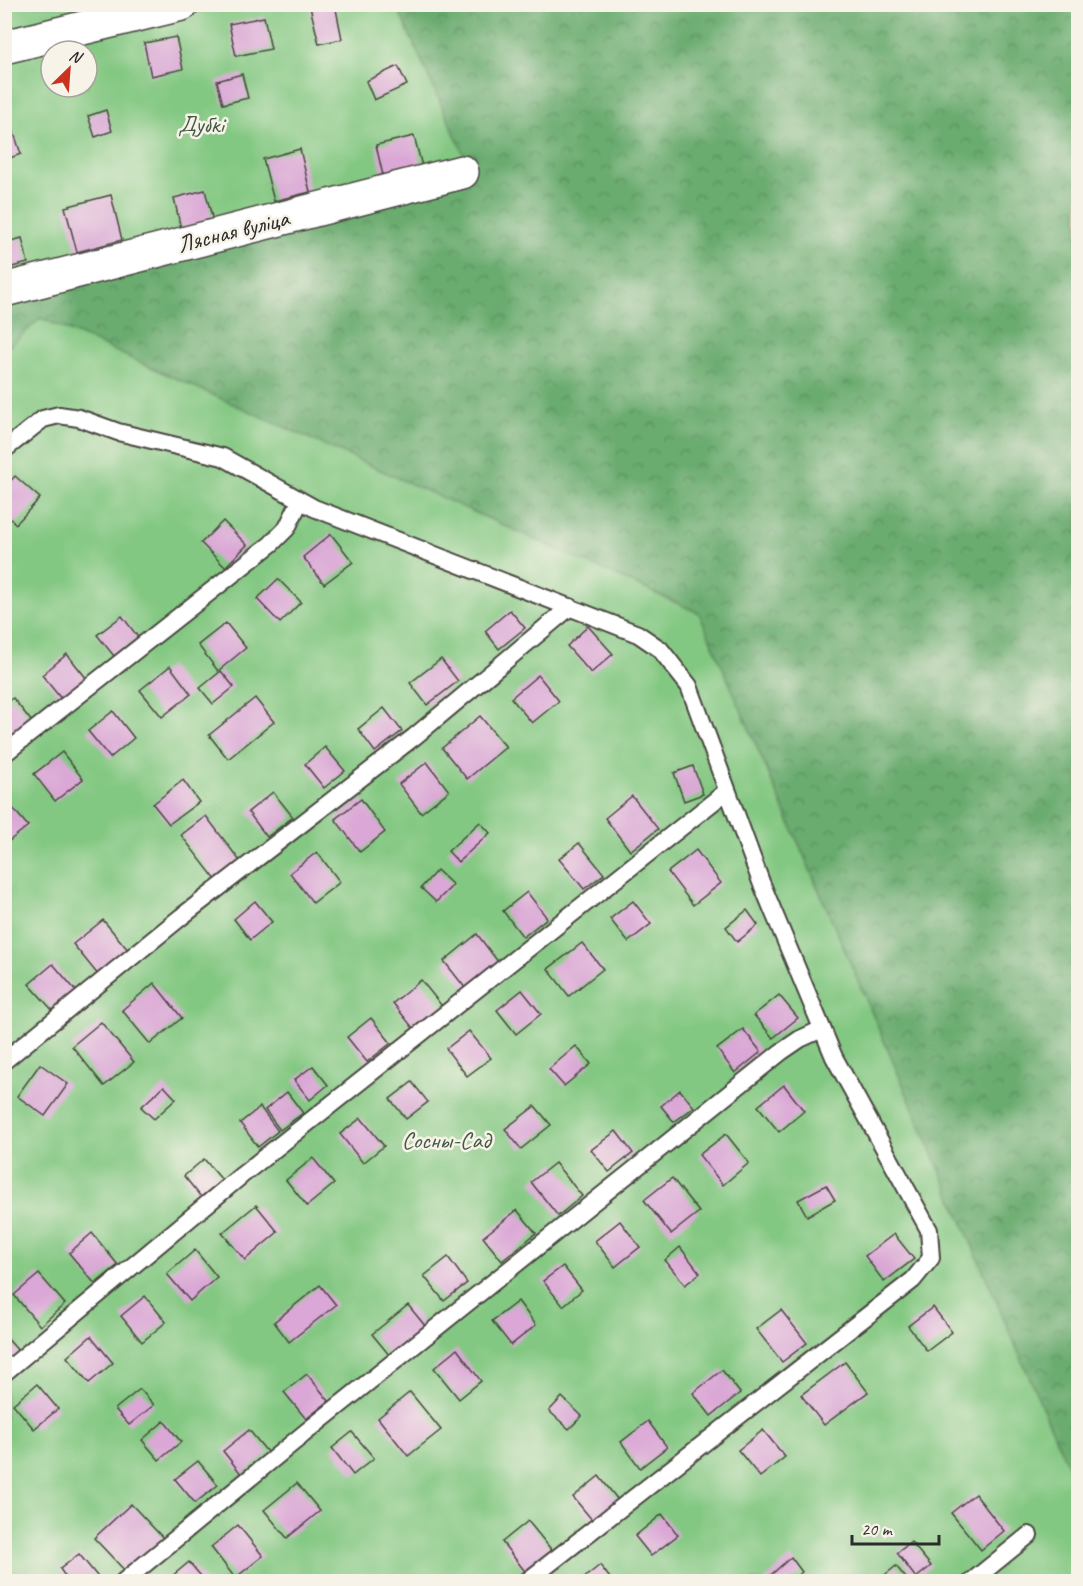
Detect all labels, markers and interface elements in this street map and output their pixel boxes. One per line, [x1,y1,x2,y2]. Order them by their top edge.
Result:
north arrow [39,39,99,99]
text: N [66,45,86,69]
park label: Дубкі [178,109,227,139]
street label: Лясная вуліца [174,202,293,259]
park label: Сосны-Сад [402,1125,493,1155]
scale bar [852,1508,939,1546]
text: 20 m [861,1518,894,1540]

